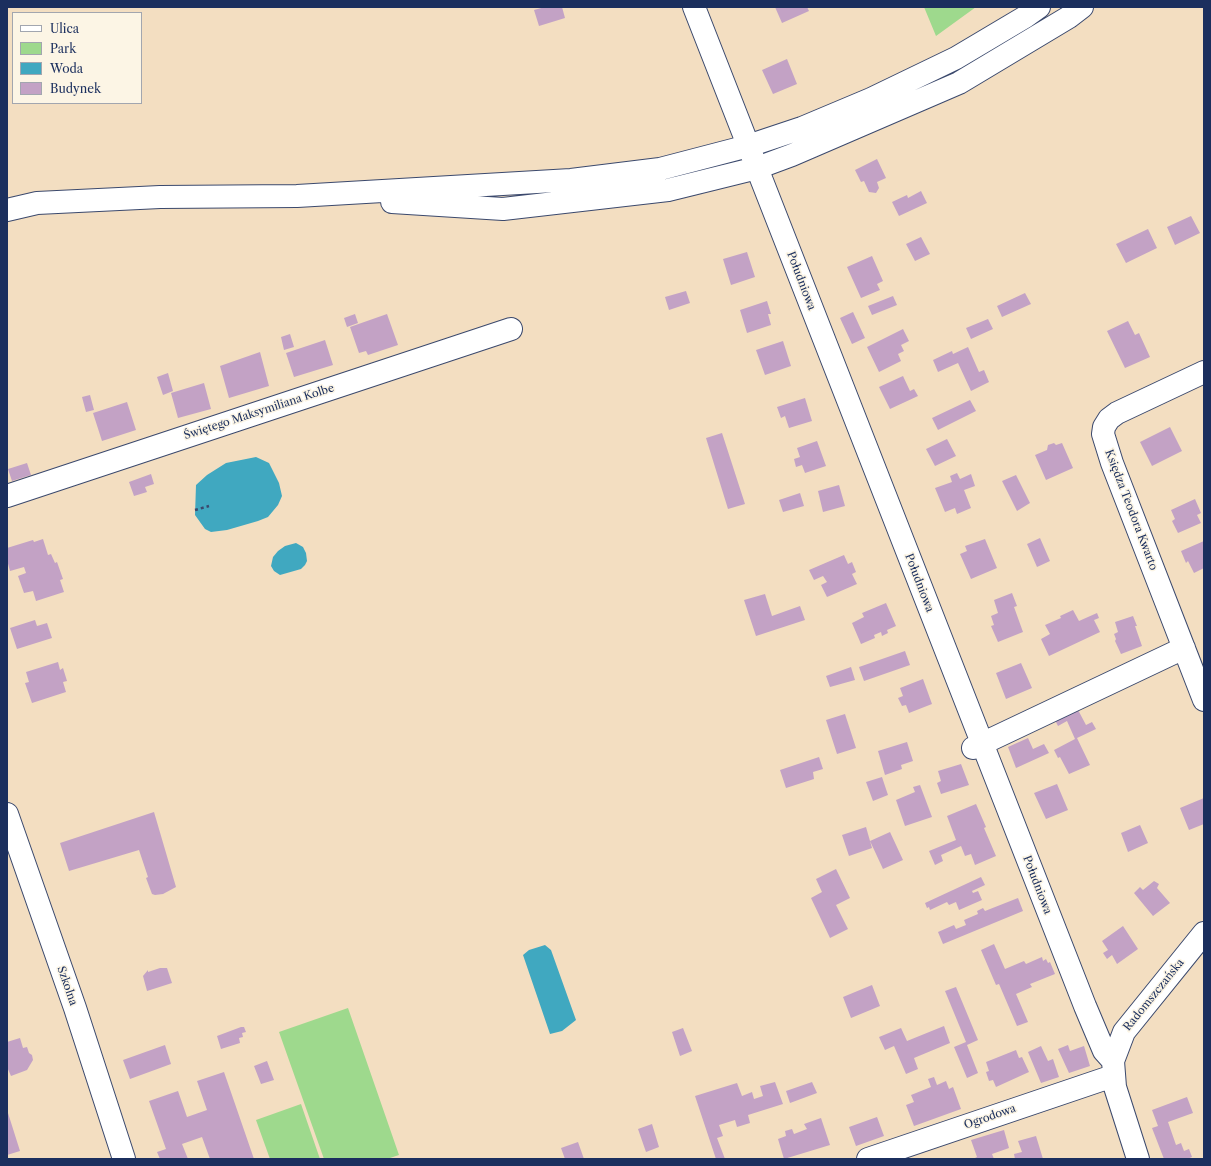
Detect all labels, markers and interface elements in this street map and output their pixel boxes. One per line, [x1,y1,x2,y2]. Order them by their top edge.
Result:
legend [12,12,142,104]
text: Ulica [50,21,79,36]
text: Park [50,41,76,56]
text: Woda [50,61,83,76]
text: Budynek [50,81,101,96]
street label: Południowa [784,250,818,312]
street label: Świętego Maksymiliana Kolbe [182,381,336,443]
street label: Księdza Teodora Kwarto [1102,448,1160,572]
street label: Południowa [902,552,936,614]
street label: Południowa [1020,854,1054,916]
street label: Radomszczańska [1121,956,1187,1034]
street label: Szkolna [54,965,80,1007]
street label: Ogrodowa [962,1102,1018,1132]

